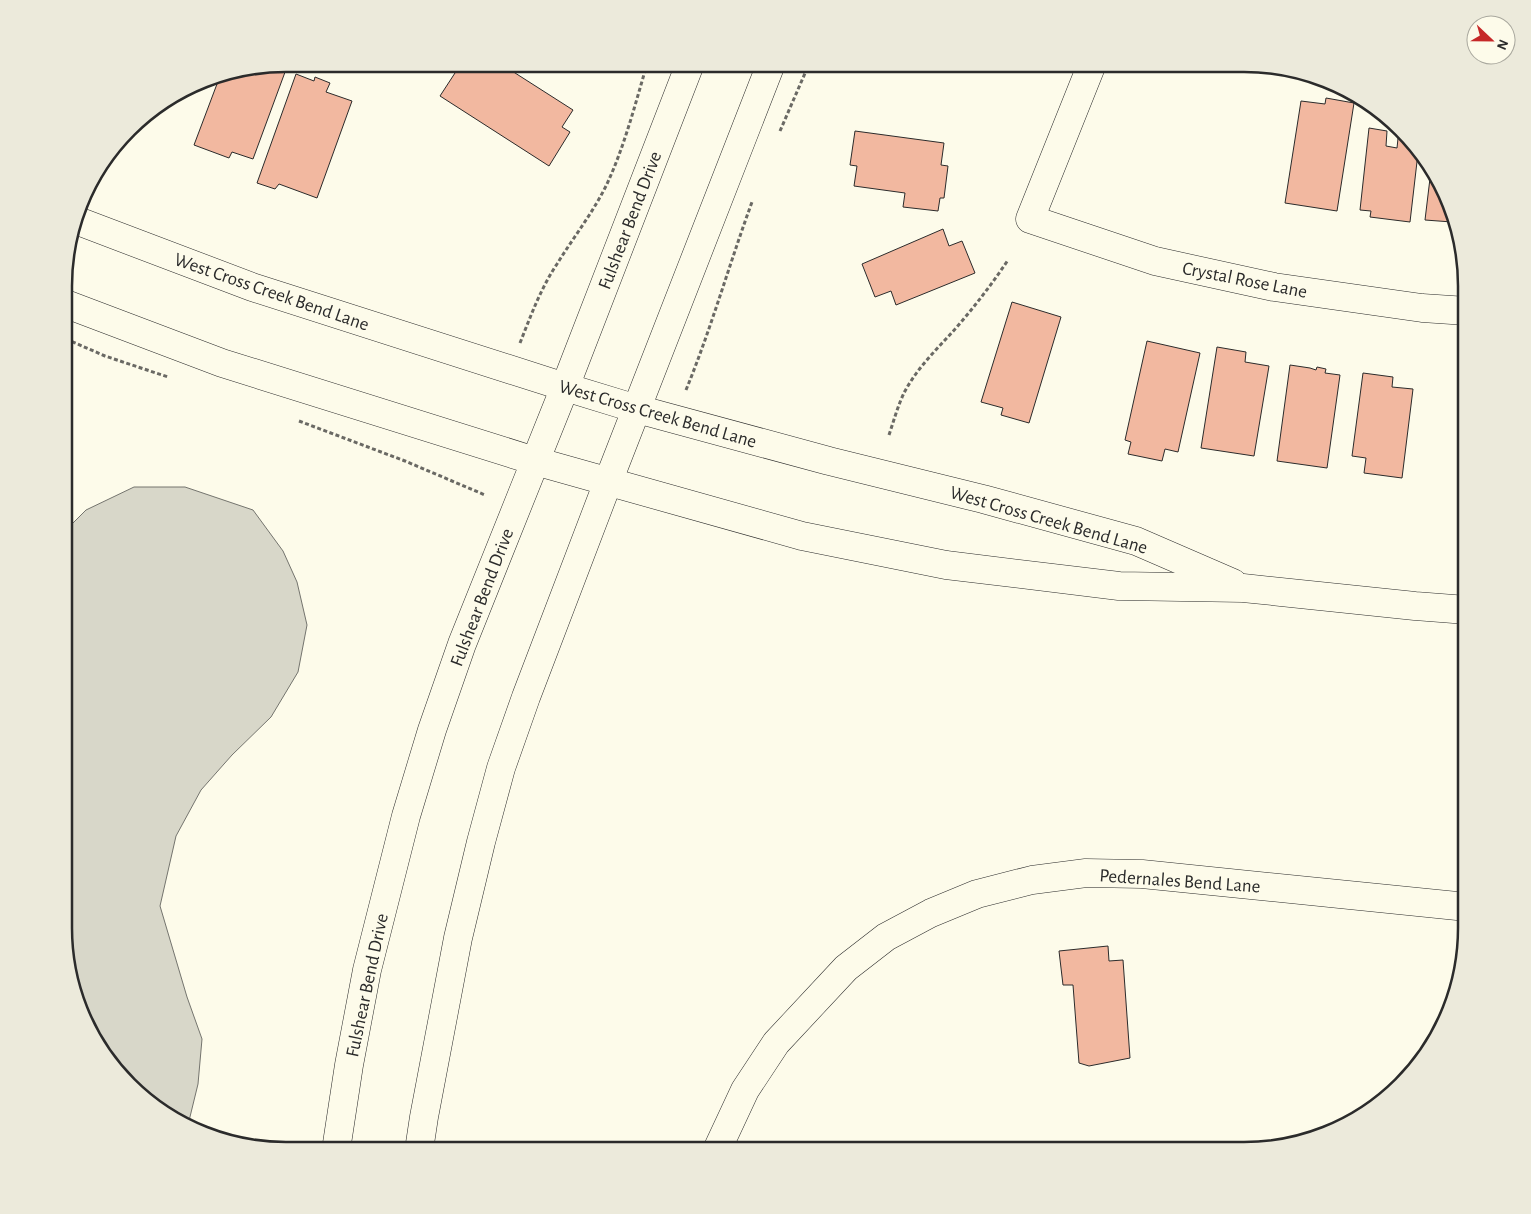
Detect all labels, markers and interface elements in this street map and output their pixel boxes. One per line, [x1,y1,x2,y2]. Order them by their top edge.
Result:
north arrow [1466,15,1516,65]
text: N [1494,37,1510,52]
street label: Fulshear Bend Drive [595,149,665,292]
street label: West Cross Creek Bend Lane [172,250,371,335]
street label: Crystal Rose Lane [1181,259,1309,302]
street label: West Cross Creek Bend Lane [557,377,759,452]
street label: West Cross Creek Bend Lane [948,483,1150,558]
street label: Fulshear Bend Drive [447,526,517,669]
street label: Pedernales Bend Lane [1099,866,1261,897]
street label: Fulshear Bend Drive [343,912,392,1059]

